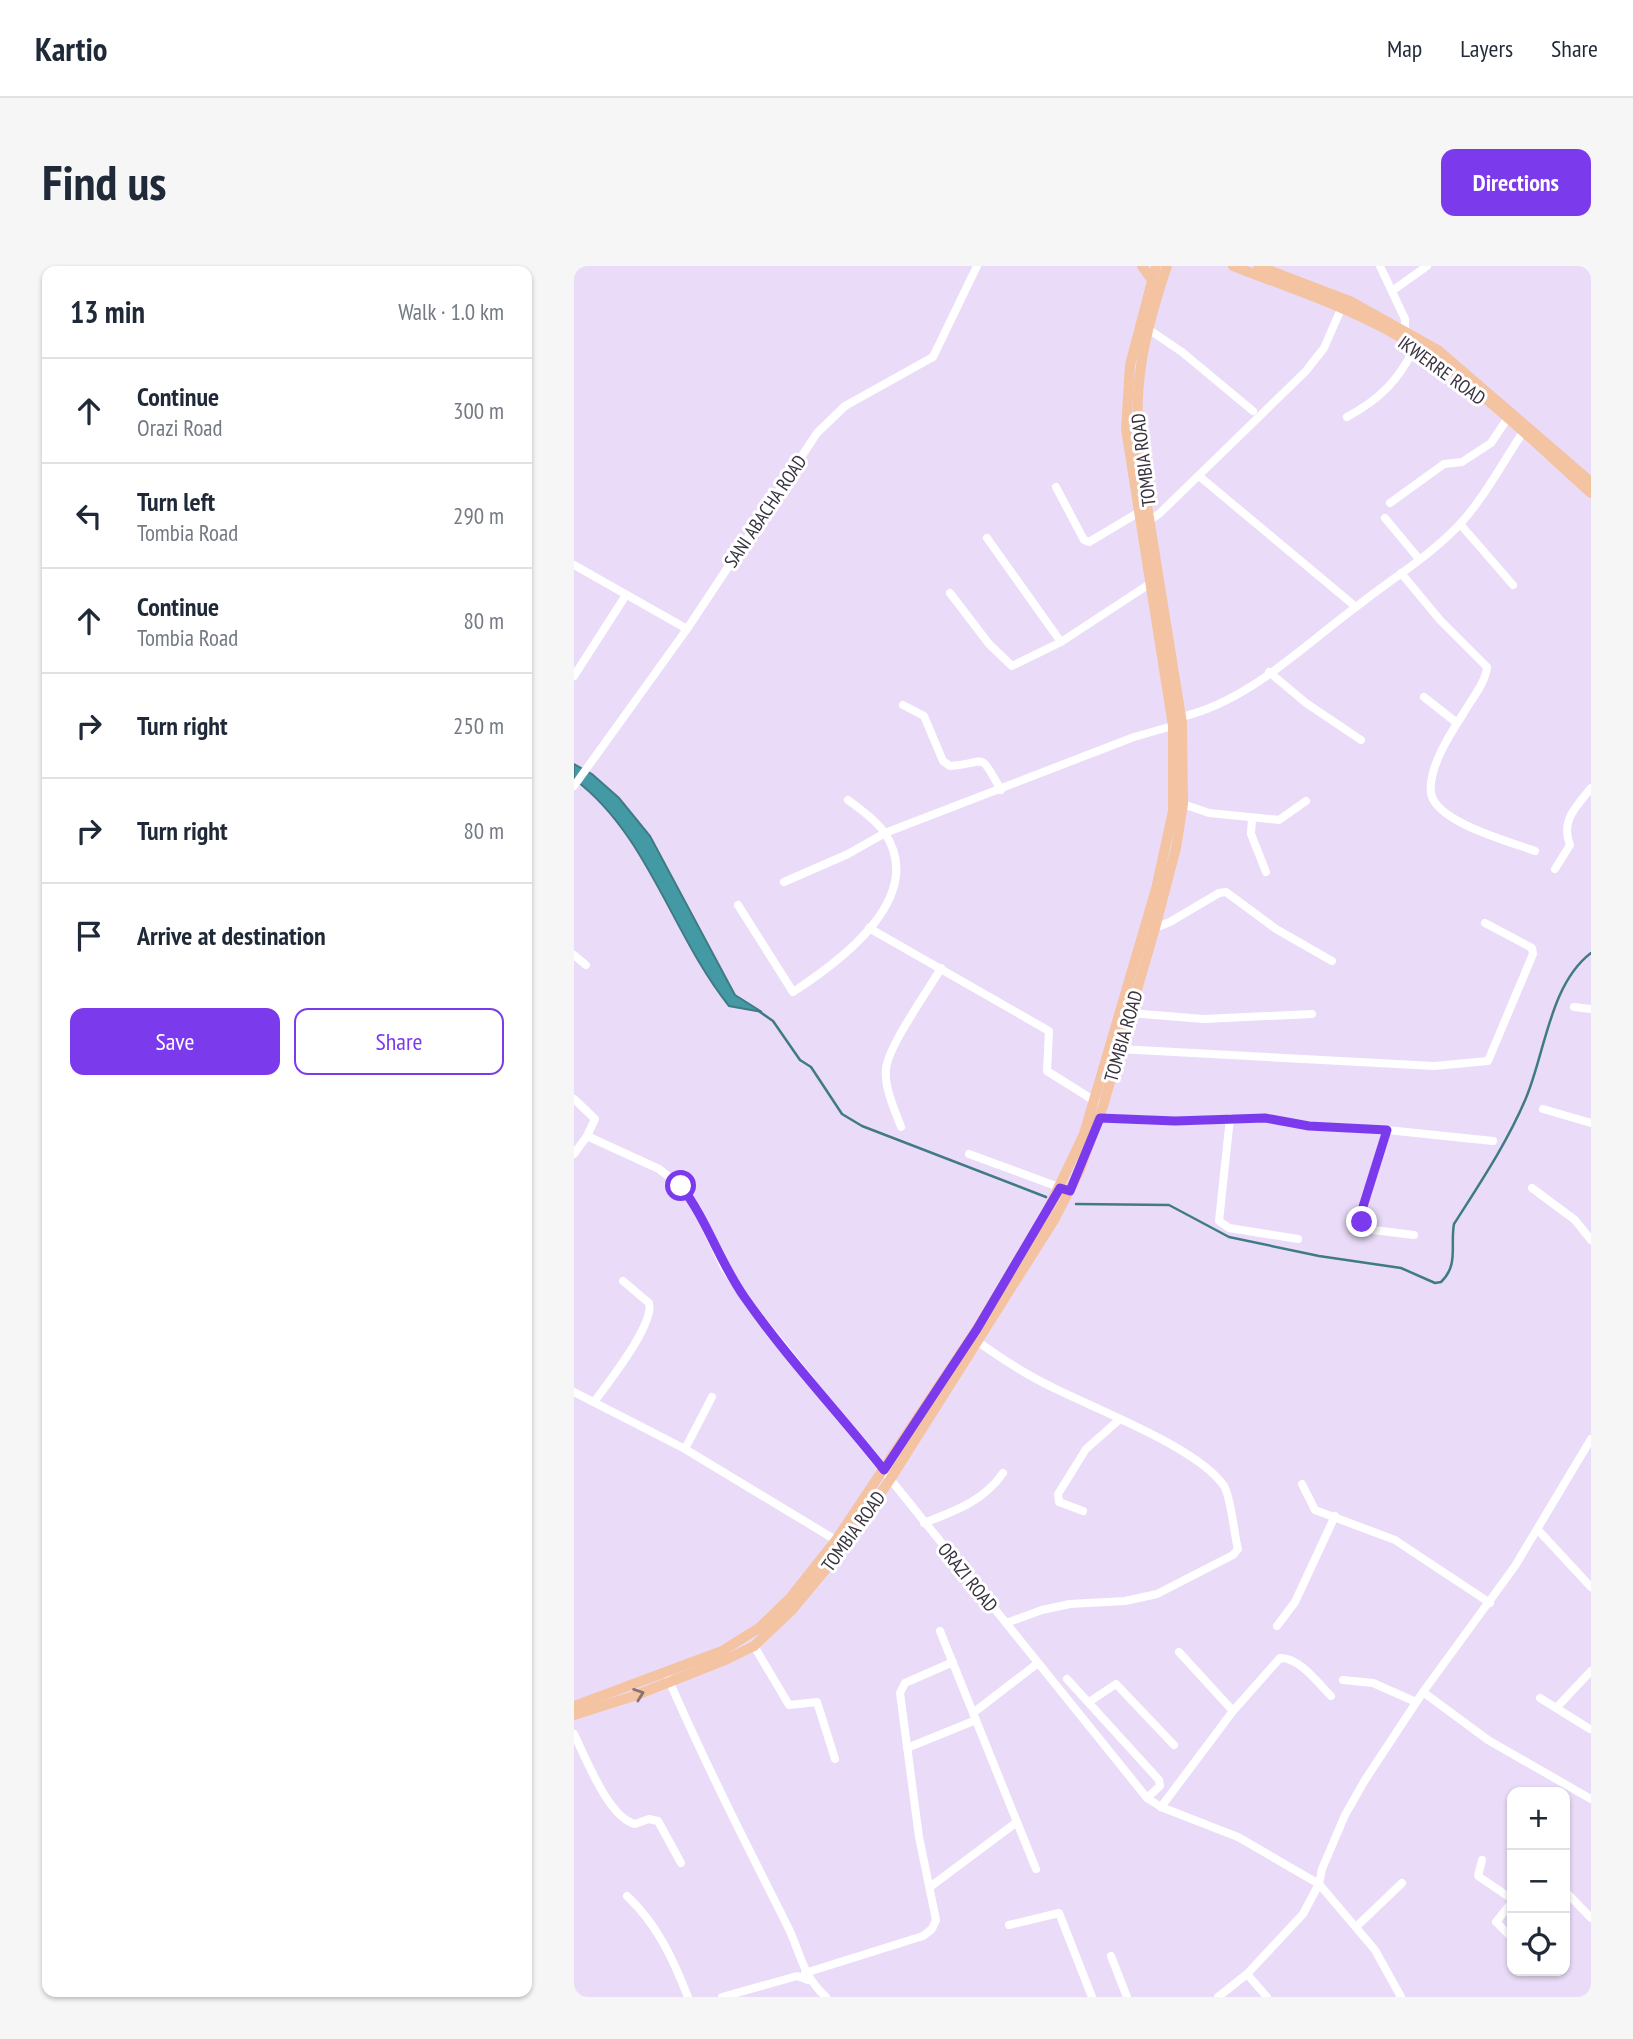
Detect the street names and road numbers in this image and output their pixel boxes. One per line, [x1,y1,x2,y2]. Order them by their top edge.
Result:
street label: IKWERRE ROAD [1393,330,1491,410]
street label: TOMBIA ROAD [1125,412,1161,508]
street label: SANI ABACHA ROAD [719,450,811,572]
street label: TOMBIA ROAD [1099,988,1147,1084]
street label: TOMBIA ROAD [816,1486,890,1576]
street label: ORAZI ROAD [933,1537,1003,1617]

